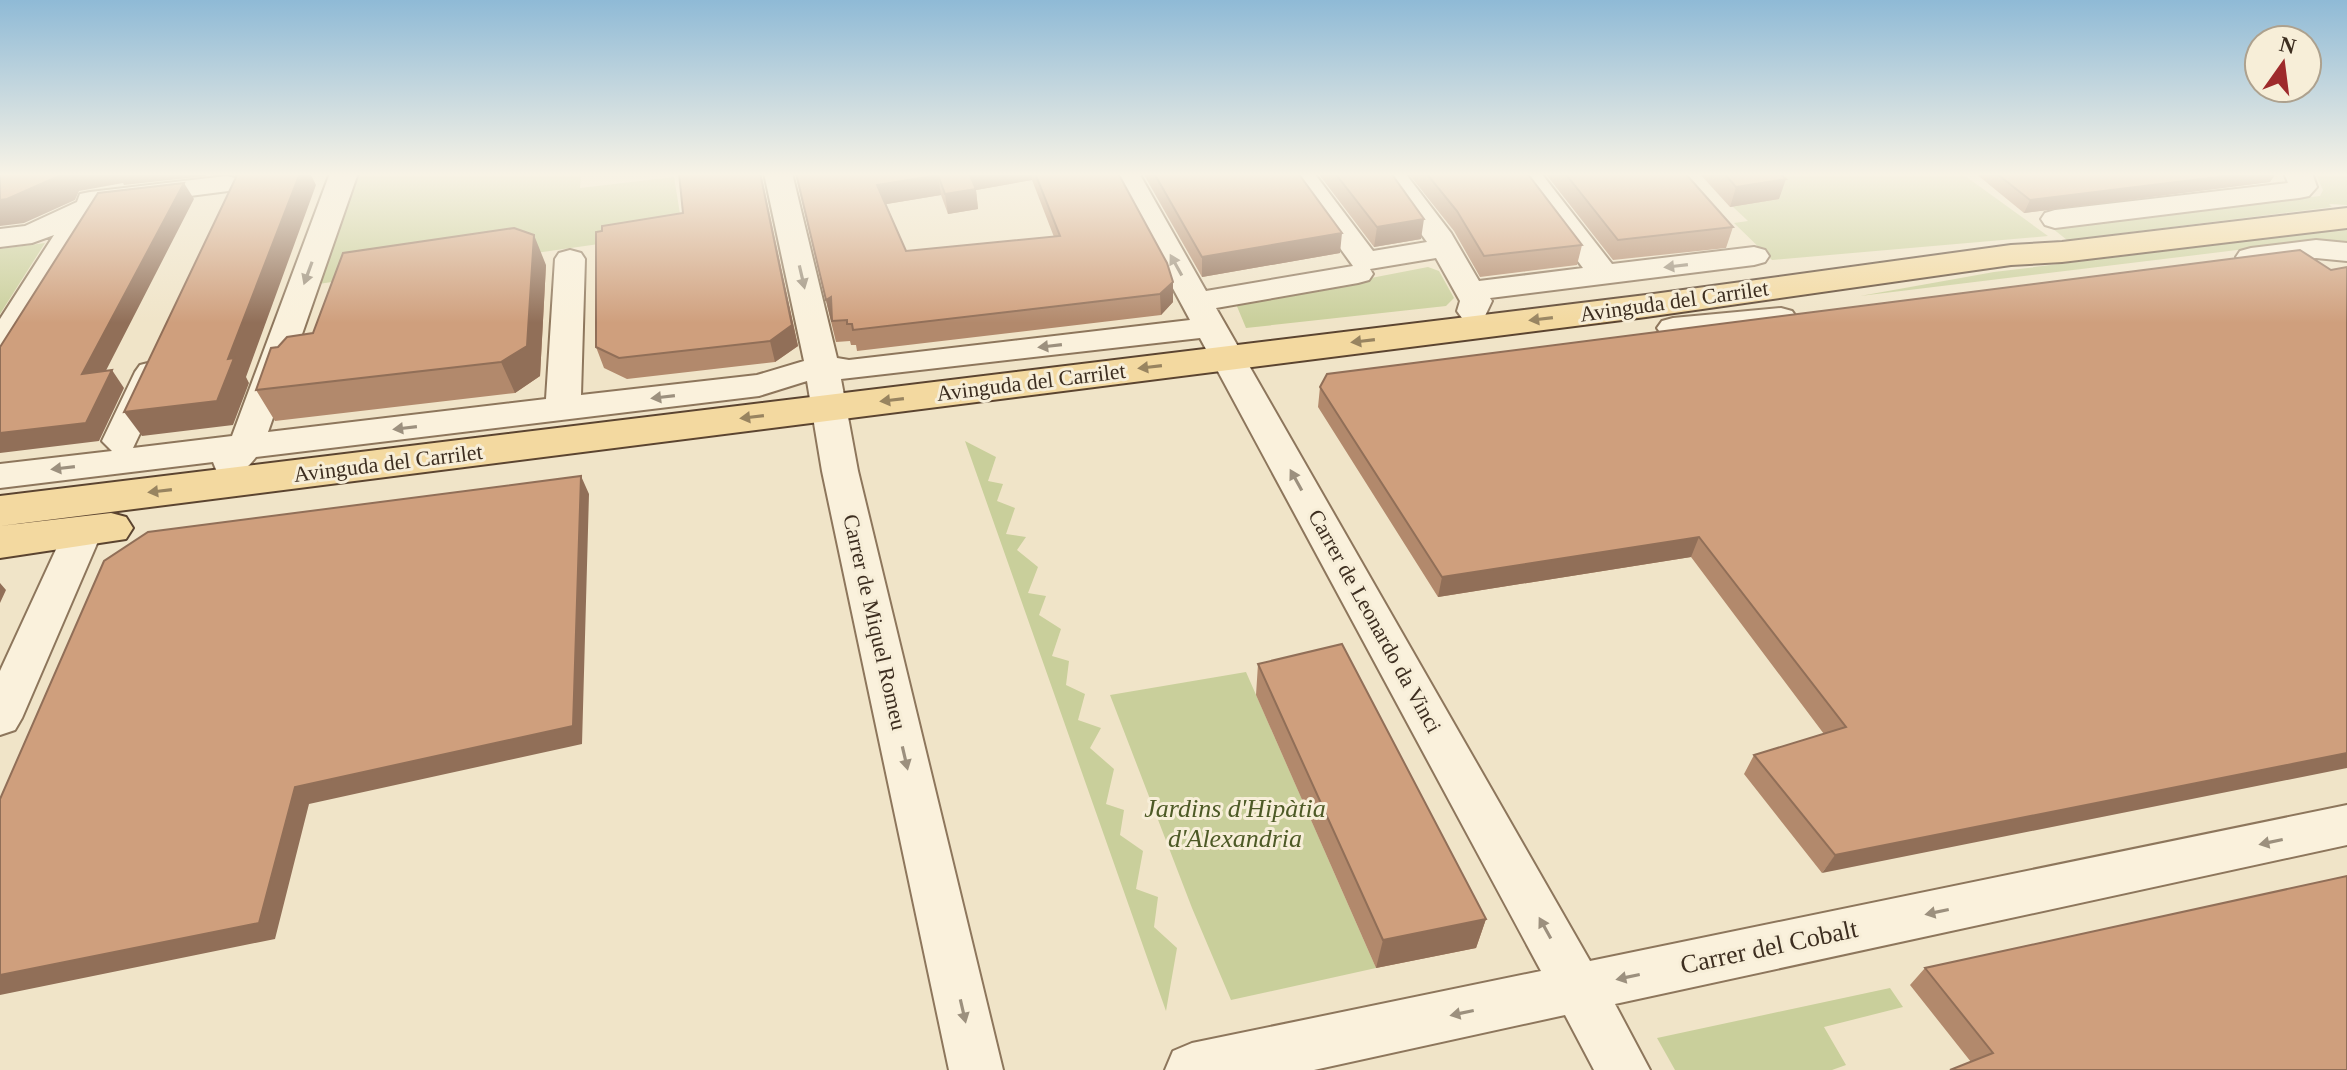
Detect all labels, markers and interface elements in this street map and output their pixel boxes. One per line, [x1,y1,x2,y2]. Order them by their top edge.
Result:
north arrow [2243,24,2323,104]
text: N [2277,31,2299,59]
one-way arrow [1169,254,1183,276]
one-way arrow [1663,259,1688,272]
one-way arrow [301,261,314,285]
one-way arrow [796,264,809,289]
street label: Avinguda del Carrilet [1578,275,1770,327]
one-way arrow [1528,313,1553,326]
one-way arrow [1350,335,1375,348]
one-way arrow [1037,340,1062,353]
street label: Avinguda del Carrilet [935,358,1127,406]
one-way arrow [1137,361,1162,374]
one-way arrow [650,391,675,404]
one-way arrow [879,393,904,406]
one-way arrow [739,411,764,424]
one-way arrow [392,421,417,434]
street label: Avinguda del Carrilet [292,439,484,487]
one-way arrow [50,462,75,475]
one-way arrow [1290,469,1303,492]
one-way arrow [147,485,172,498]
street label: Carrer de Leonardo da Vinci [1303,505,1447,737]
street label: Carrer de Miquel Romeu [838,512,912,732]
one-way arrow [899,745,912,770]
park label: Jardins d'Hipàtia d'Alexandria [1144,794,1326,853]
one-way arrow [2258,836,2283,848]
one-way arrow [1924,906,1949,919]
street label: Carrer del Cobalt [1678,914,1861,980]
one-way arrow [1538,917,1552,939]
one-way arrow [1615,971,1640,984]
one-way arrow [957,999,970,1024]
one-way arrow [1449,1007,1474,1020]

